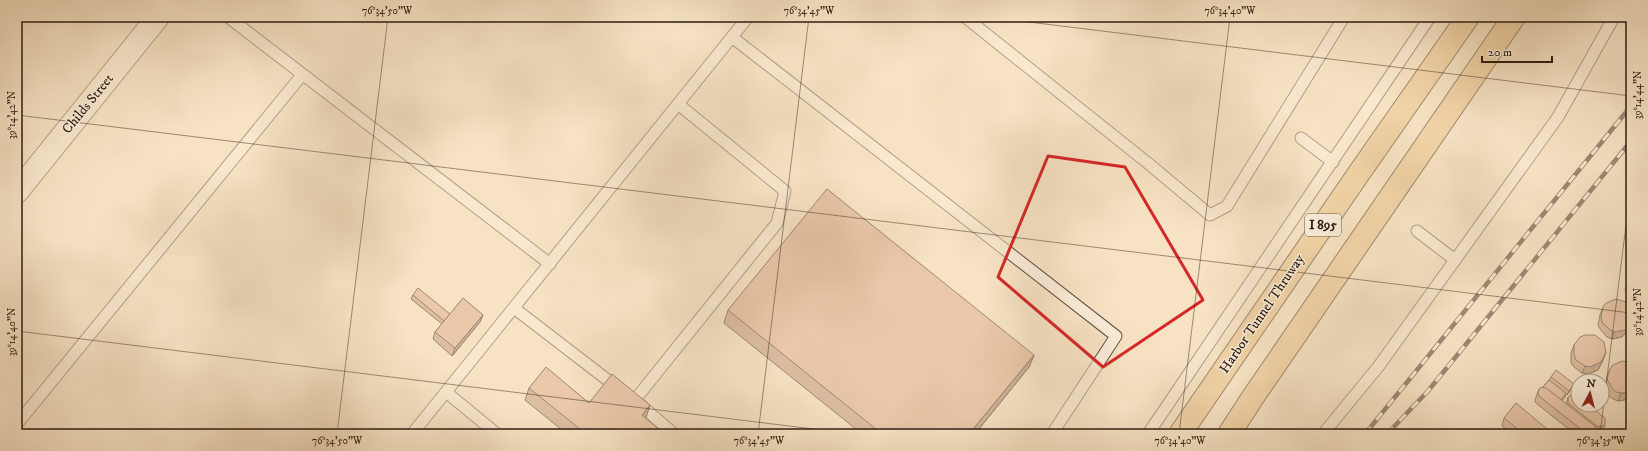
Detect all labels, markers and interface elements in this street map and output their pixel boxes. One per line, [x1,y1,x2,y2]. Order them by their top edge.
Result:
text: 76°34'50"W [362,5,413,17]
text: 76°34'45"W [784,5,835,17]
text: 76°34'40"W [1205,5,1256,17]
scale bar [1482,38,1552,64]
text: 20 m [1488,45,1512,60]
street label: Childs Street [58,70,118,138]
text: 39°14'44"N [1632,71,1644,119]
text: 39°14'42"N [6,91,18,139]
road number: I 895 [1305,214,1341,236]
street label: Harbor Tunnel Thruway [1215,251,1309,377]
text: 39°14'42"N [1632,288,1644,336]
text: 39°14'40"N [6,308,18,356]
north arrow [1570,373,1610,413]
text: N [1586,377,1596,392]
text: 76°34'50"W [312,435,363,447]
text: 76°34'45"W [734,435,785,447]
text: 76°34'40"W [1155,435,1206,447]
text: 76°34'35"W [1577,435,1626,447]

